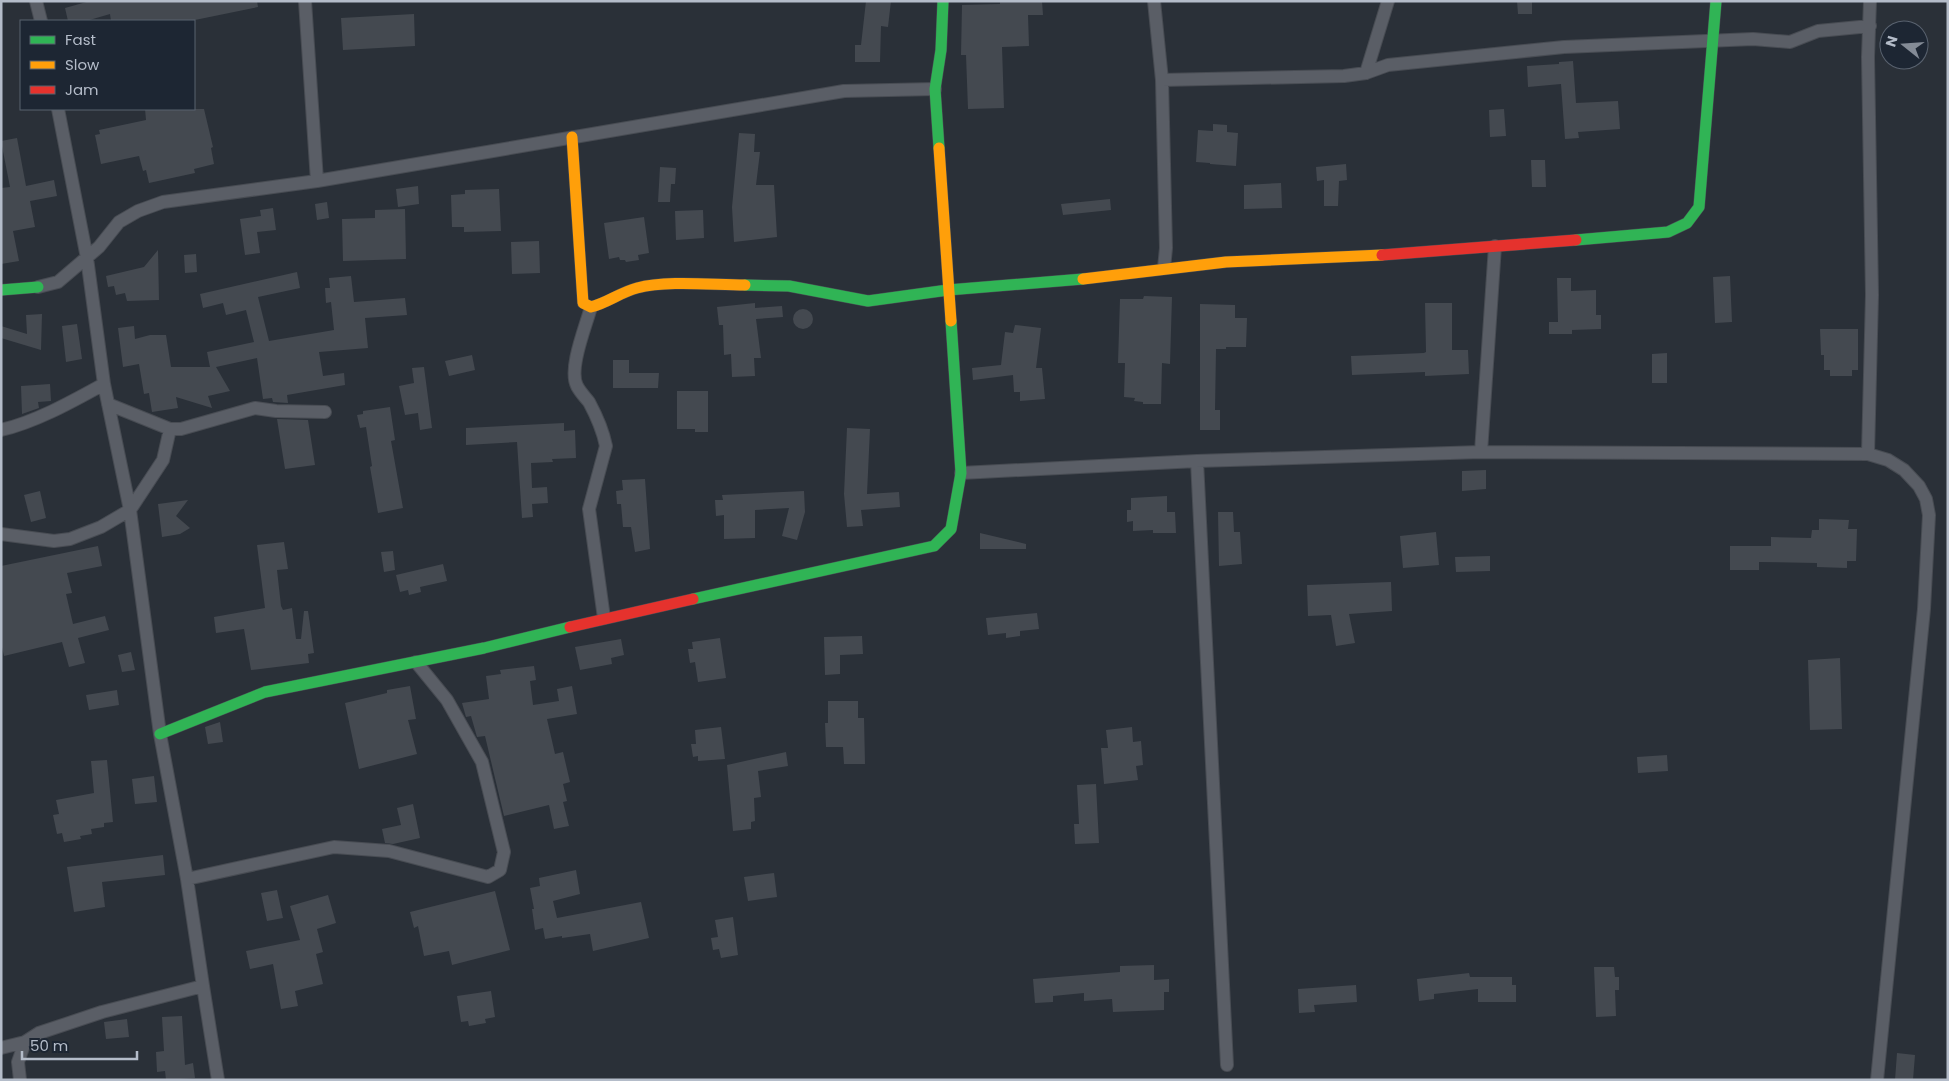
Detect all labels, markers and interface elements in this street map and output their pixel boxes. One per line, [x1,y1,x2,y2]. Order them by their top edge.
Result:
legend [20,20,195,110]
north arrow [1879,20,1929,70]
text: Fast [65,29,96,50]
text: N [1880,33,1903,49]
text: Slow [65,54,100,75]
text: Jam [65,79,99,100]
scale bar [22,1028,138,1060]
text: 50 m [30,1035,68,1056]

